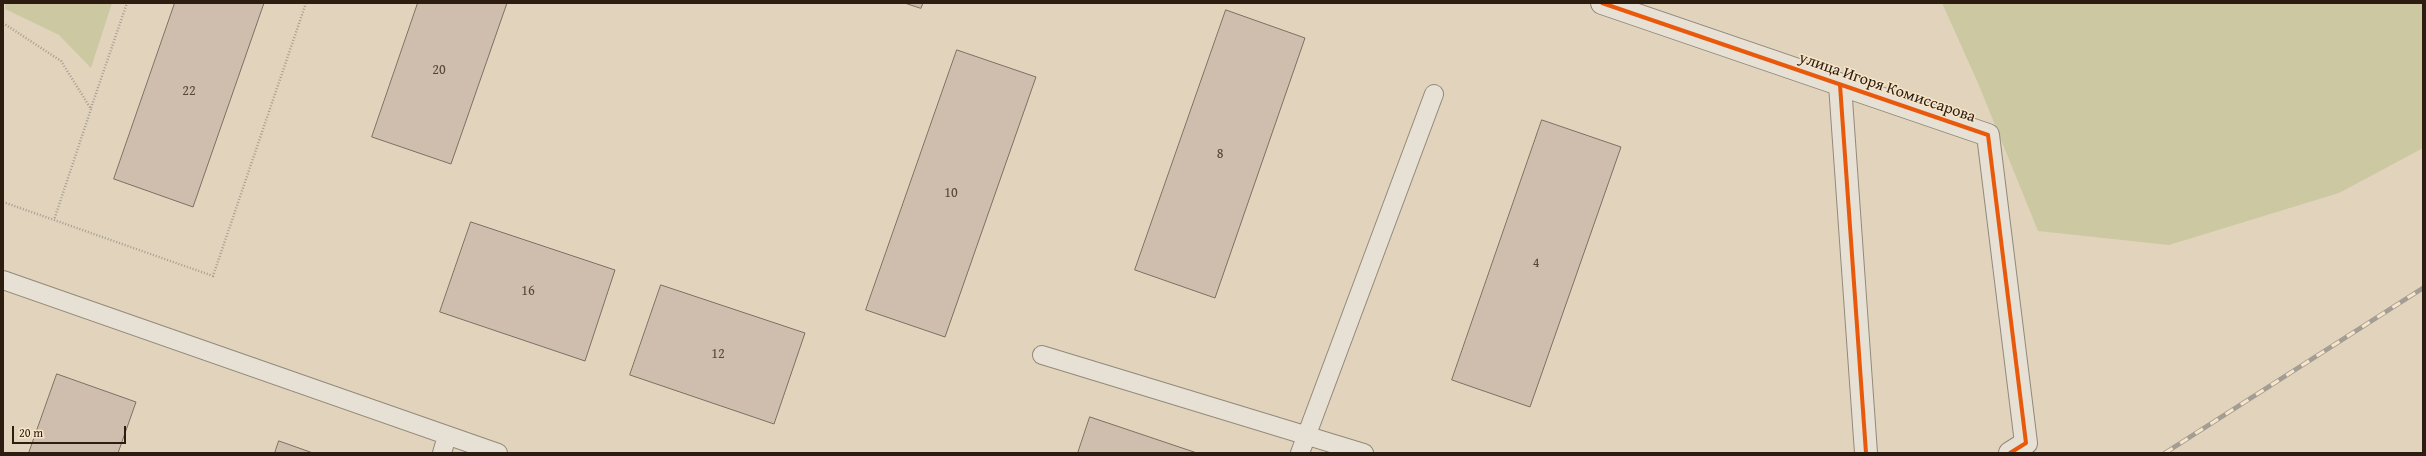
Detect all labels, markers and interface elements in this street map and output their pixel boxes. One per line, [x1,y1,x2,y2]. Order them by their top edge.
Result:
street label: улица Игоря Комиссарова [1796,49,1978,127]
house number: 20 [432,62,446,78]
house number: 22 [182,83,196,99]
house number: 8 [1217,146,1223,162]
house number: 10 [944,185,958,201]
house number: 4 [1533,255,1539,271]
house number: 16 [521,283,535,299]
house number: 12 [711,346,725,362]
scale bar [14,418,128,444]
text: 20 m [19,424,43,441]

